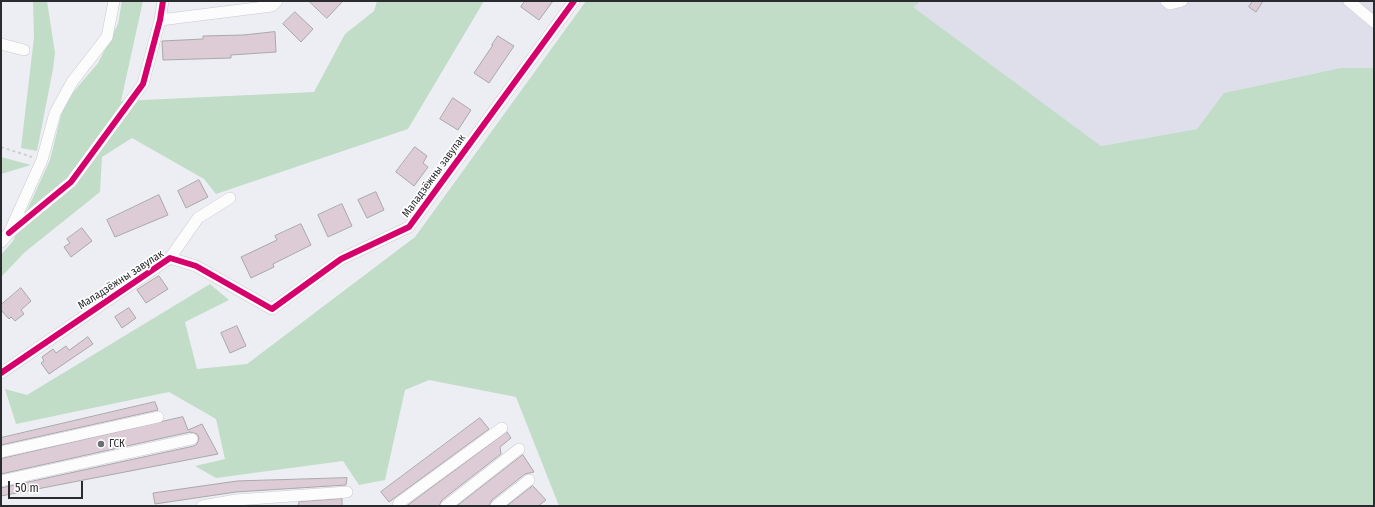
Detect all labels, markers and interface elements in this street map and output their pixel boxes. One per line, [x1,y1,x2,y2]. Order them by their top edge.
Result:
street label: Маладзёжны завулак [399,132,469,220]
street label: Маладзёжны завулак [76,247,166,313]
place label: ГСК [109,437,125,451]
marker: ГСК [96,439,106,449]
scale bar [10,473,85,499]
text: 50 m [15,481,39,495]

